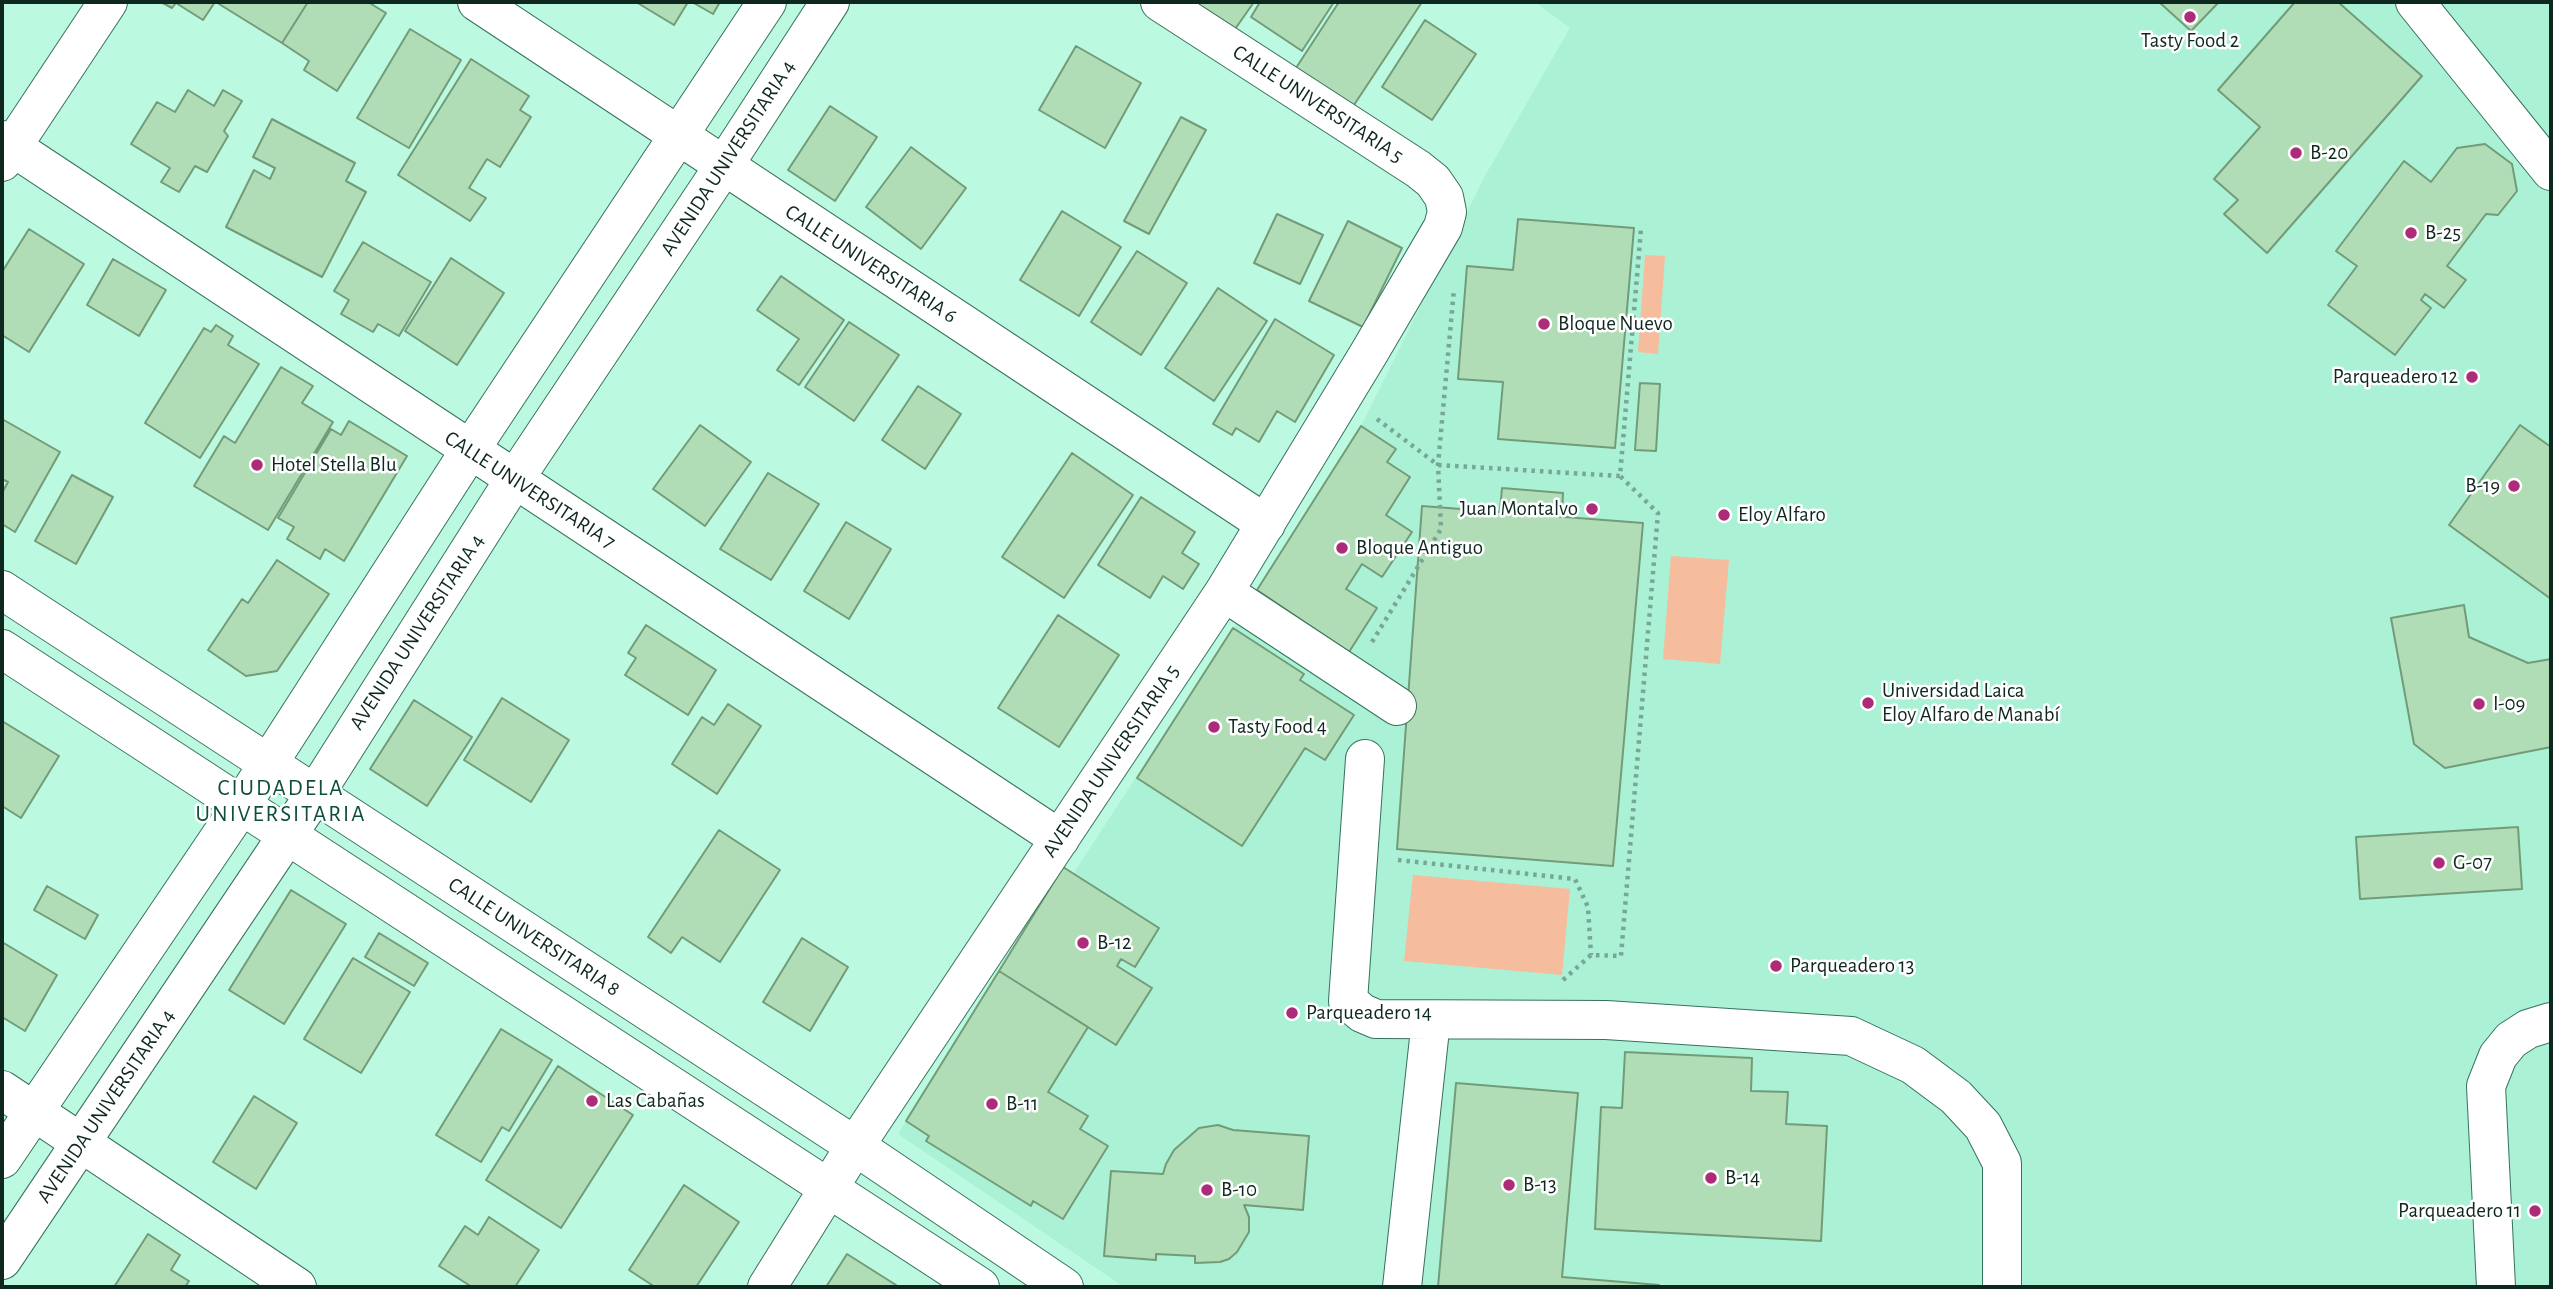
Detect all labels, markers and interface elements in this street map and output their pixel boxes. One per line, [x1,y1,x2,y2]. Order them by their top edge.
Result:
marker: Tasty Food 2 [2182,9,2198,25]
place label: Tasty Food 2 [2141,28,2239,54]
street label: CALLE UNIVERSITARIA 5 [1228,39,1408,169]
street label: AVENIDA UNIVERSITARIA 4 [655,55,801,261]
place label: B-20 [2310,140,2348,166]
marker: B-20 [2288,145,2304,161]
street label: CALLE UNIVERSITARIA 6 [780,199,962,329]
place label: B-25 [2425,220,2461,246]
marker: B-25 [2403,225,2419,241]
place label: Bloque Nuevo [1558,311,1673,337]
marker: Bloque Nuevo [1536,316,1552,332]
place label: Parqueadero 12 [2333,364,2458,390]
marker: Parqueadero 12 [2464,369,2480,385]
street label: CALLE UNIVERSITARIA 7 [440,425,620,555]
place label: Hotel Stella Blu [271,452,397,478]
marker: Hotel Stella Blu [249,457,265,473]
place label: B-19 [2465,473,2500,499]
marker: B-19 [2506,478,2522,494]
place label: Juan Montalvo [1460,496,1578,522]
marker: Juan Montalvo [1584,501,1600,517]
place label: Eloy Alfaro [1738,502,1826,528]
marker: Eloy Alfaro [1716,507,1732,523]
street label: AVENIDA UNIVERSITARIA 4 [344,529,490,735]
place label: Bloque Antiguo [1356,535,1483,561]
marker: Bloque Antiguo [1334,540,1350,556]
street label: AVENIDA UNIVERSITARIA 5 [1037,660,1185,862]
place label: Universidad Laica Eloy Alfaro de Manabí [1882,678,2060,728]
place label: I-09 [2493,691,2525,717]
marker: Universidad Laica Eloy Alfaro de Manabí [1860,695,1876,711]
marker: I-09 [2471,696,2487,712]
place label: Tasty Food 4 [1228,714,1327,740]
marker: Tasty Food 4 [1206,719,1222,735]
district label: CIUDADELA UNIVERSITARIA [197,774,365,828]
place label: G-07 [2453,850,2492,876]
marker: G-07 [2431,855,2447,871]
street label: CALLE UNIVERSITARIA 8 [443,872,625,1002]
place label: B-12 [1097,930,1132,956]
marker: B-12 [1075,935,1091,951]
place label: Parqueadero 13 [1790,953,1914,979]
marker: Parqueadero 13 [1768,958,1784,974]
place label: Parqueadero 14 [1306,1000,1432,1026]
street label: AVENIDA UNIVERSITARIA 4 [32,1004,180,1208]
marker: Parqueadero 14 [1284,1005,1300,1021]
place label: Las Cabañas [606,1088,705,1114]
place label: B-11 [1006,1091,1038,1117]
marker: Las Cabañas [584,1093,600,1109]
marker: B-11 [984,1096,1000,1112]
place label: B-14 [1725,1165,1760,1191]
marker: B-14 [1703,1170,1719,1186]
place label: B-13 [1523,1172,1557,1198]
place label: B-10 [1221,1177,1257,1203]
marker: B-13 [1501,1177,1517,1193]
marker: B-10 [1199,1182,1215,1198]
place label: Parqueadero 11 [2398,1198,2521,1224]
marker: Parqueadero 11 [2527,1203,2543,1219]

